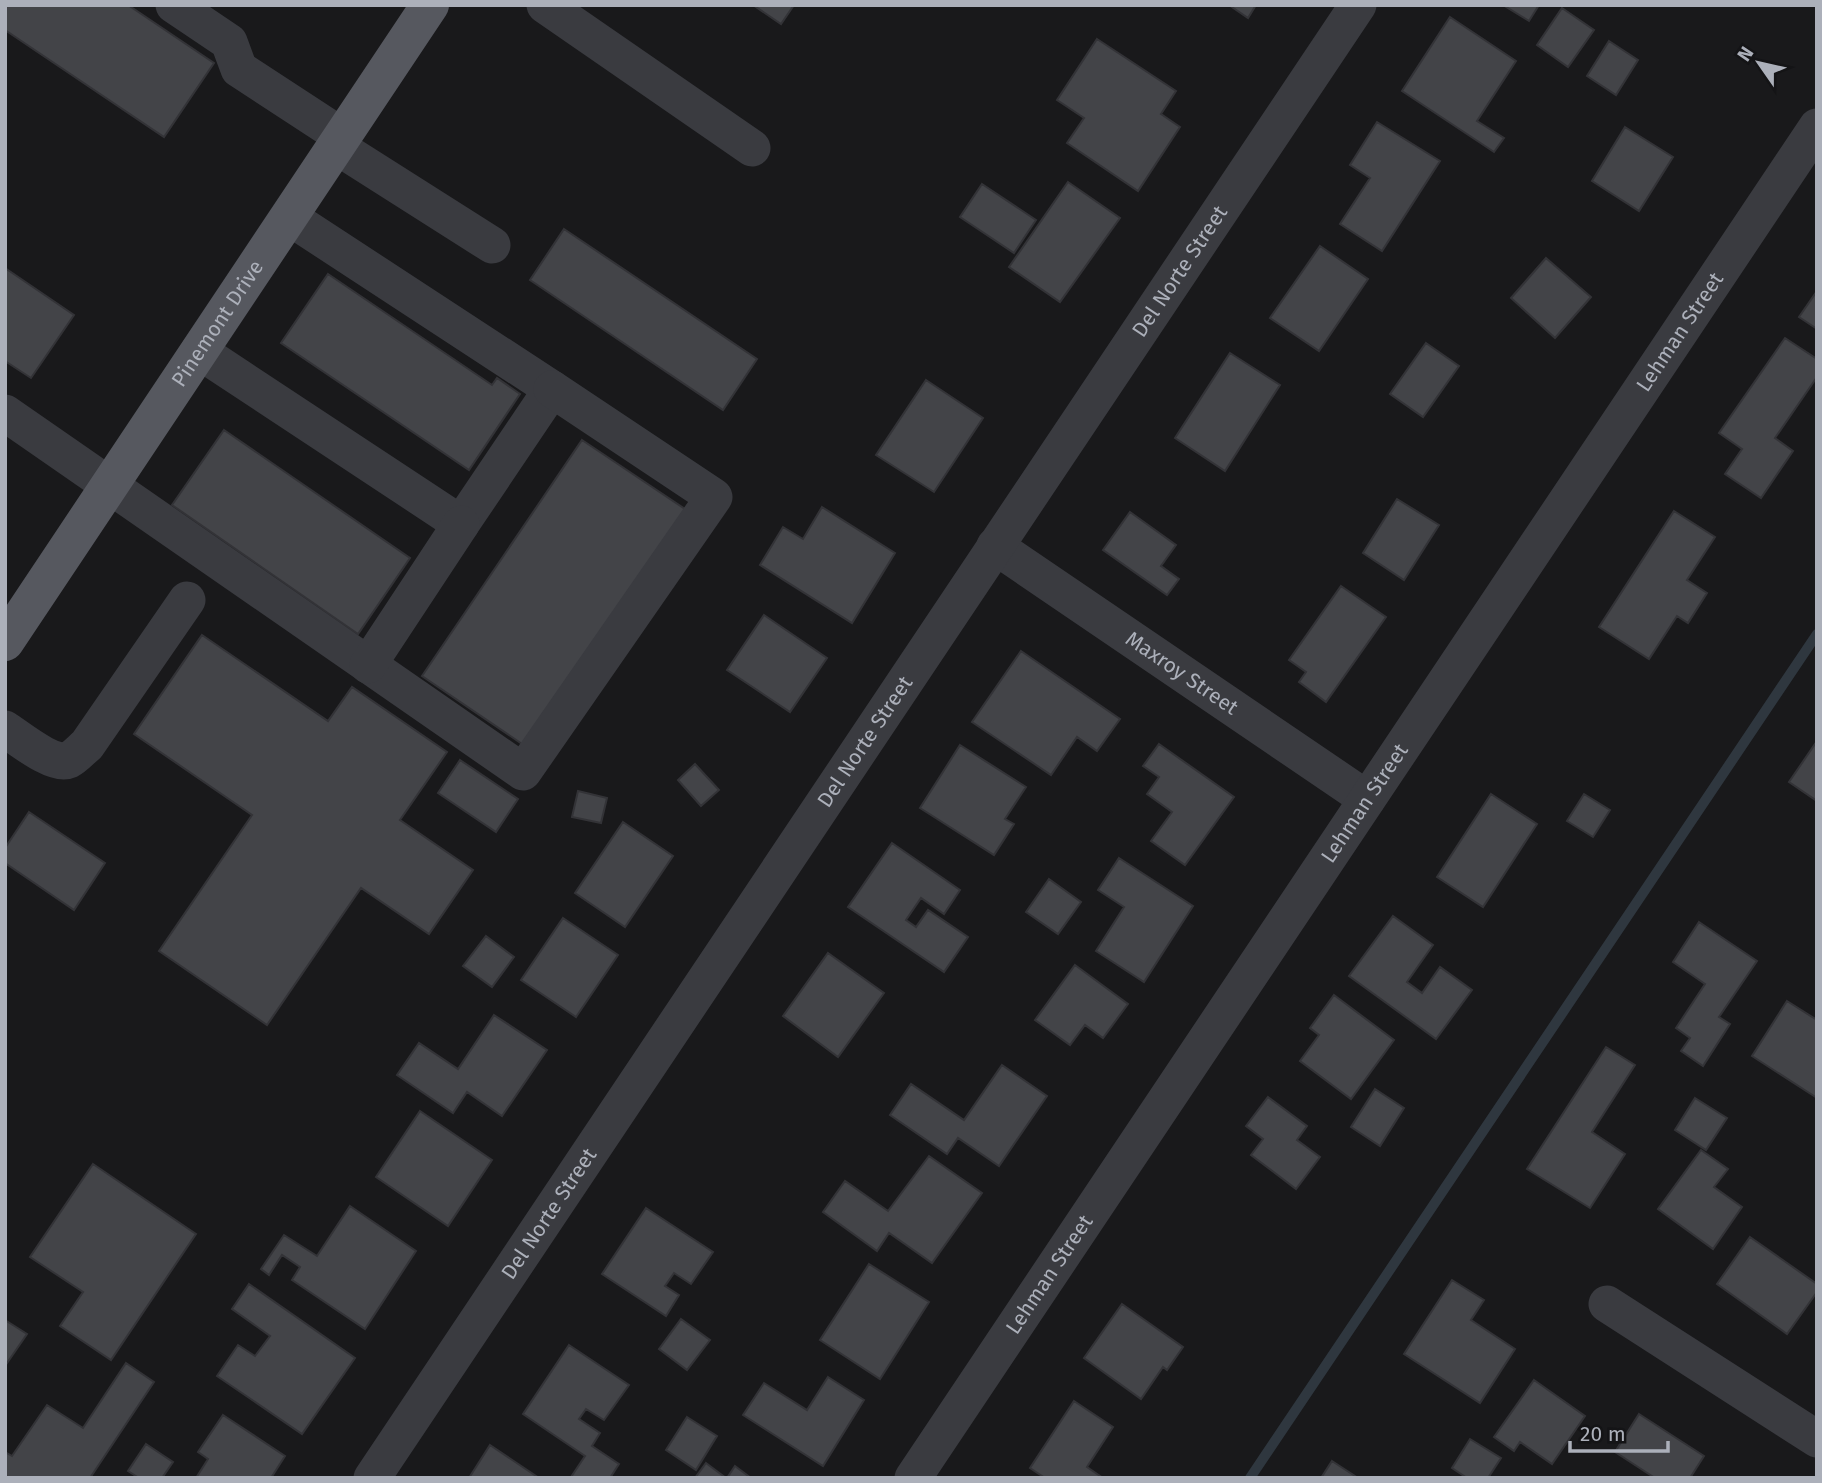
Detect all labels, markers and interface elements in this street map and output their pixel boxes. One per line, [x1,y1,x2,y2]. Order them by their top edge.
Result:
north arrow [1724,28,1794,98]
text: N [1732,42,1758,65]
street label: Del Norte Street [1126,200,1233,342]
street label: Pinemont Drive [166,255,269,392]
street label: Lehman Street [1631,267,1729,397]
street label: Maxroy Street [1121,626,1244,721]
street label: Del Norte Street [812,671,918,812]
street label: Lehman Street [1315,738,1414,868]
street label: Del Norte Street [496,1143,602,1284]
street label: Lehman Street [1000,1209,1099,1339]
scale bar [1570,1410,1668,1454]
text: 20 m [1580,1421,1626,1447]

